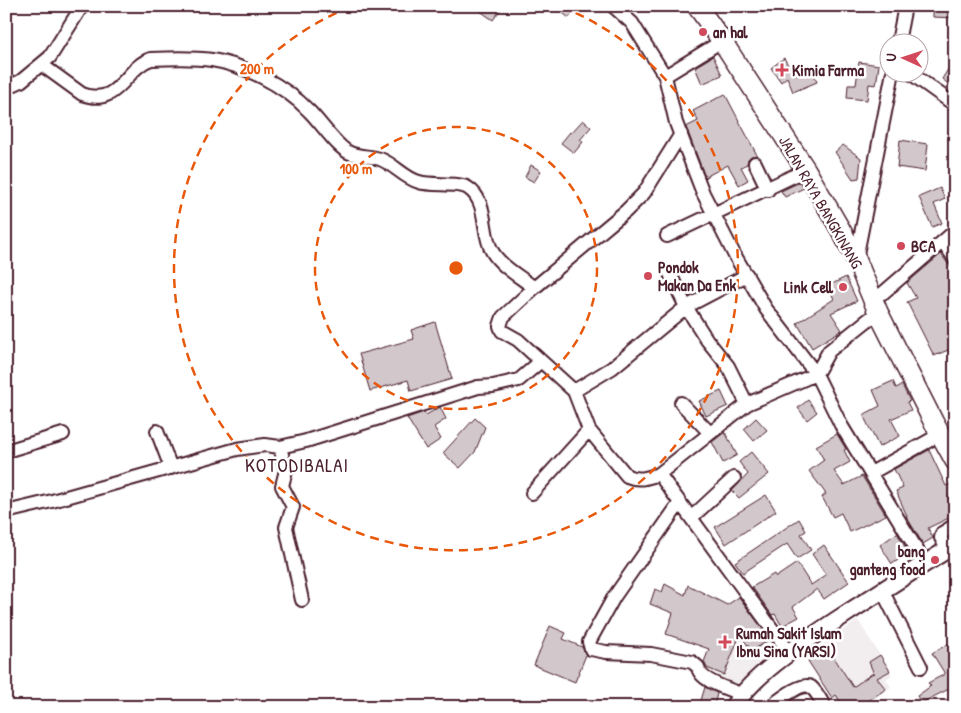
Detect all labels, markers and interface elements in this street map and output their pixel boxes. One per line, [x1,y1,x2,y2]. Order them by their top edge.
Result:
place label: an hal [713,21,748,43]
marker: an hal [697,26,709,38]
north arrow [878,32,928,82]
text: U [881,53,900,62]
text: 200 m [240,58,274,79]
place label: Kimia Farma [792,59,865,81]
marker: Kimia Farma [776,64,788,76]
street label: JALAN RAYA BANGKINANG [774,132,868,273]
text: 100 m [340,158,372,179]
place label: BCA [911,235,936,257]
marker: BCA [895,240,907,252]
place label: Pondok Makan Da Enk [658,256,736,296]
centre of rings [447,259,465,277]
marker: Pondok Makan Da Enk [642,270,654,282]
place label: Link Cell [784,276,834,298]
marker: Link Cell [837,281,849,293]
district label: KOTODIBALAI [245,452,349,478]
place label: bang ganteng food [850,540,926,581]
marker: bang ganteng food [929,554,941,566]
place label: Rumah Sakit Islam Ibnu Sina (YARSI) [736,622,842,662]
marker: Rumah Sakit Islam Ibnu Sina (YARSI) [718,635,732,649]

